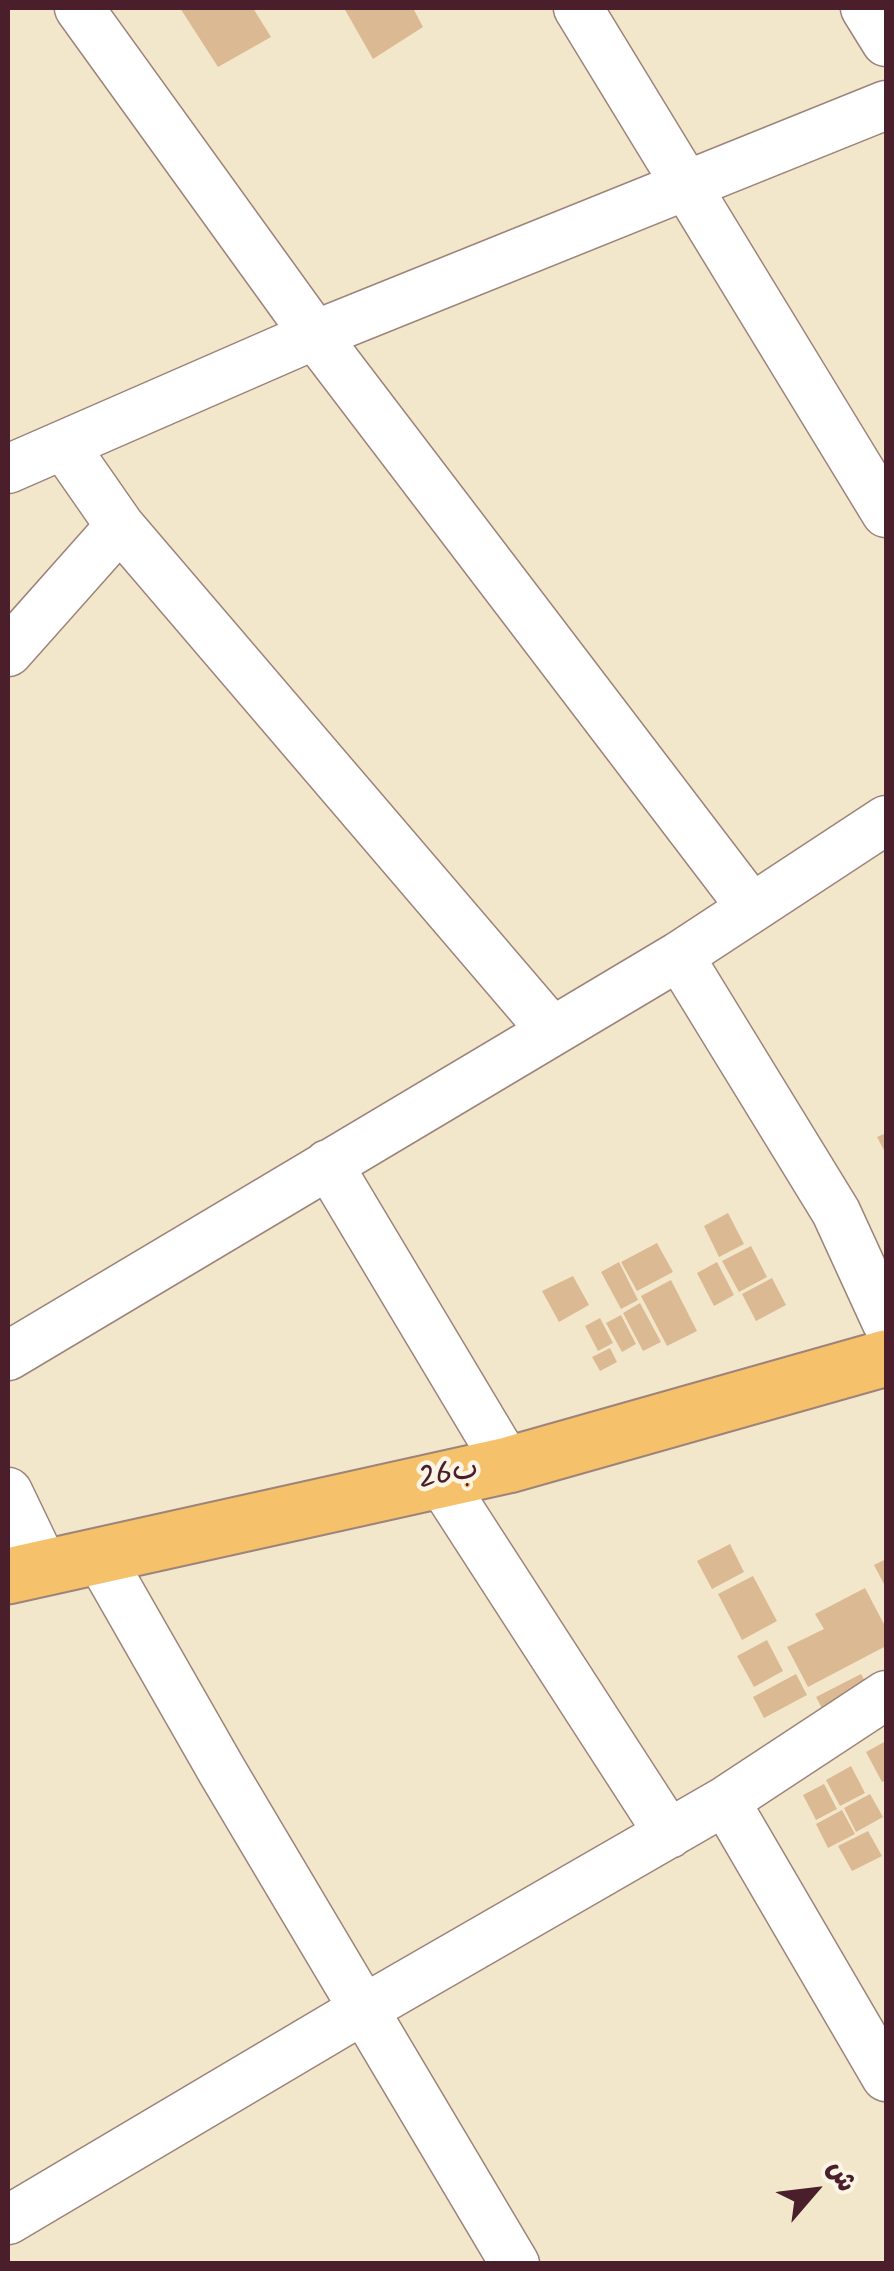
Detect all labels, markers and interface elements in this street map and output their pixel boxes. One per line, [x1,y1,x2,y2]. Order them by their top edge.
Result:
street label: 26ب [416,1453,482,1501]
north arrow [764,2141,864,2241]
text: ش [814,2153,868,2201]

